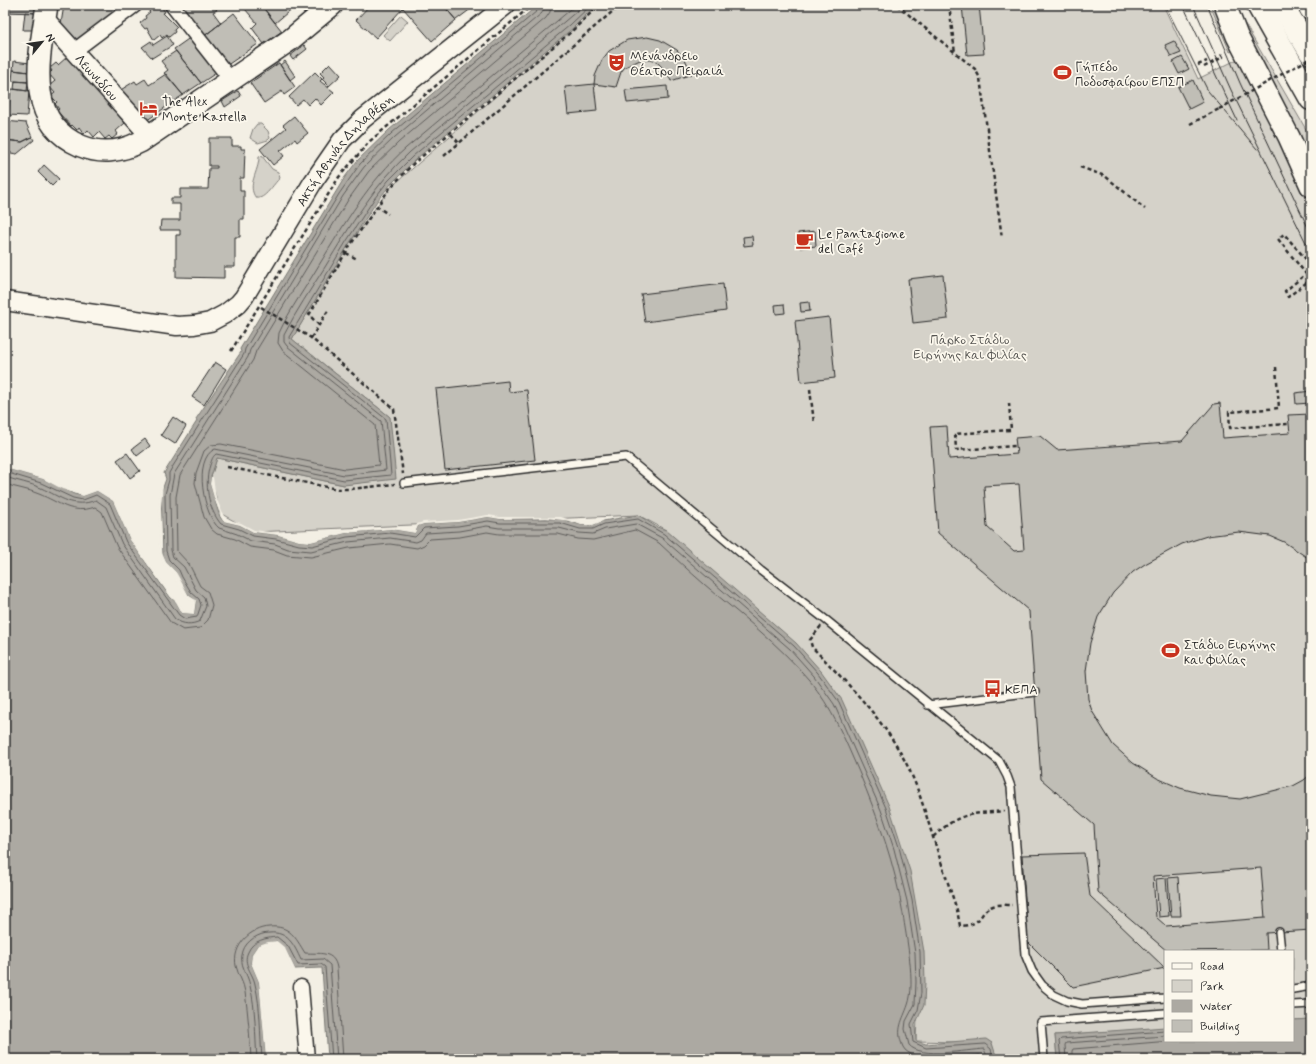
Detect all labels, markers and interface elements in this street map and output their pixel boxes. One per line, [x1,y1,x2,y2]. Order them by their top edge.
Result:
north arrow [22,22,62,62]
text: N [42,31,58,44]
place label: Μενάνδρειο Θέατρο Πειραιά [630,48,724,80]
street label: Λεωνιδίου [71,51,122,105]
theatre icon: Μενάνδρειο Θέατρο Πειραιά [607,52,627,72]
place label: Γήπεδο Ποδοσφαίρου ΕΠΣΠ [1075,59,1184,91]
sports icon: Γήπεδο Ποδοσφαίρου ΕΠΣΠ [1052,63,1072,83]
street label: Ακτή Αθηνάς Δηλαβέρη [293,91,397,210]
place label: The Alex Monte Kastella [162,94,247,126]
hotel icon: The Alex Monte Kastella [139,98,159,118]
place label: Le Pantagione del Café [818,226,905,258]
cafe icon: Le Pantagione del Café [795,230,815,250]
park label: Πάρκο Στάδιο Ειρήνης και Φιλίας [913,332,1027,364]
place label: Στάδιο Ειρήνης και Φιλίας [1184,637,1276,669]
sports icon: Στάδιο Ειρήνης και Φιλίας [1161,641,1181,661]
bus stop icon: ΚΕΠΑ [982,679,1002,699]
place label: ΚΕΠΑ [1005,682,1038,699]
legend [1164,950,1294,1042]
text: Road [1200,959,1224,975]
text: Park [1200,979,1224,995]
text: Water [1200,999,1232,1015]
text: Building [1200,1019,1240,1036]

